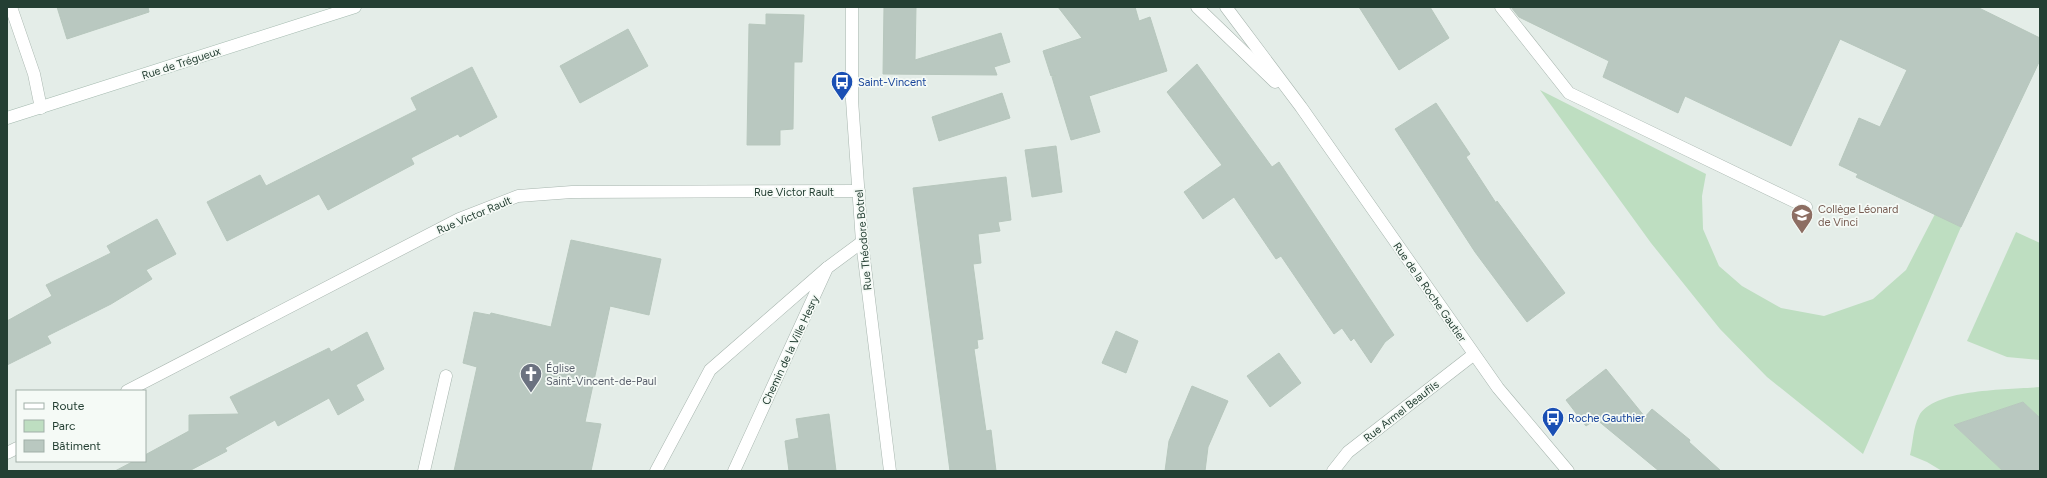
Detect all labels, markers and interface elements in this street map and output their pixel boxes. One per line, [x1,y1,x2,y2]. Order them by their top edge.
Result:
street label: Rue de Trégueux [140,44,223,82]
bus stop icon: Saint-Vincent [829,69,855,102]
place label: Saint-Vincent [858,76,926,89]
street label: Rue Victor Rault [754,186,834,199]
street label: Rue Théodore Botrel [853,189,874,291]
street label: Rue Victor Rault [435,194,514,237]
school or university icon: Collège Léonard de Vinci [1789,202,1815,235]
place label: Collège Léonard de Vinci [1818,203,1898,229]
street label: Rue de la Roche Gautier [1390,240,1469,345]
street label: Chemin de la Ville Hesry [759,293,822,407]
church icon: Église Saint-Vincent-de-Paul [518,361,544,394]
place label: Église Saint-Vincent-de-Paul [546,362,656,388]
street label: Rue Armel Beaufils [1361,378,1442,445]
legend [16,390,146,462]
text: Route [52,399,85,413]
bus stop icon: Roche Gauthier [1540,405,1566,438]
place label: Roche Gauthier [1568,412,1645,425]
text: Parc [52,419,76,433]
text: Bâtiment [52,439,101,453]

